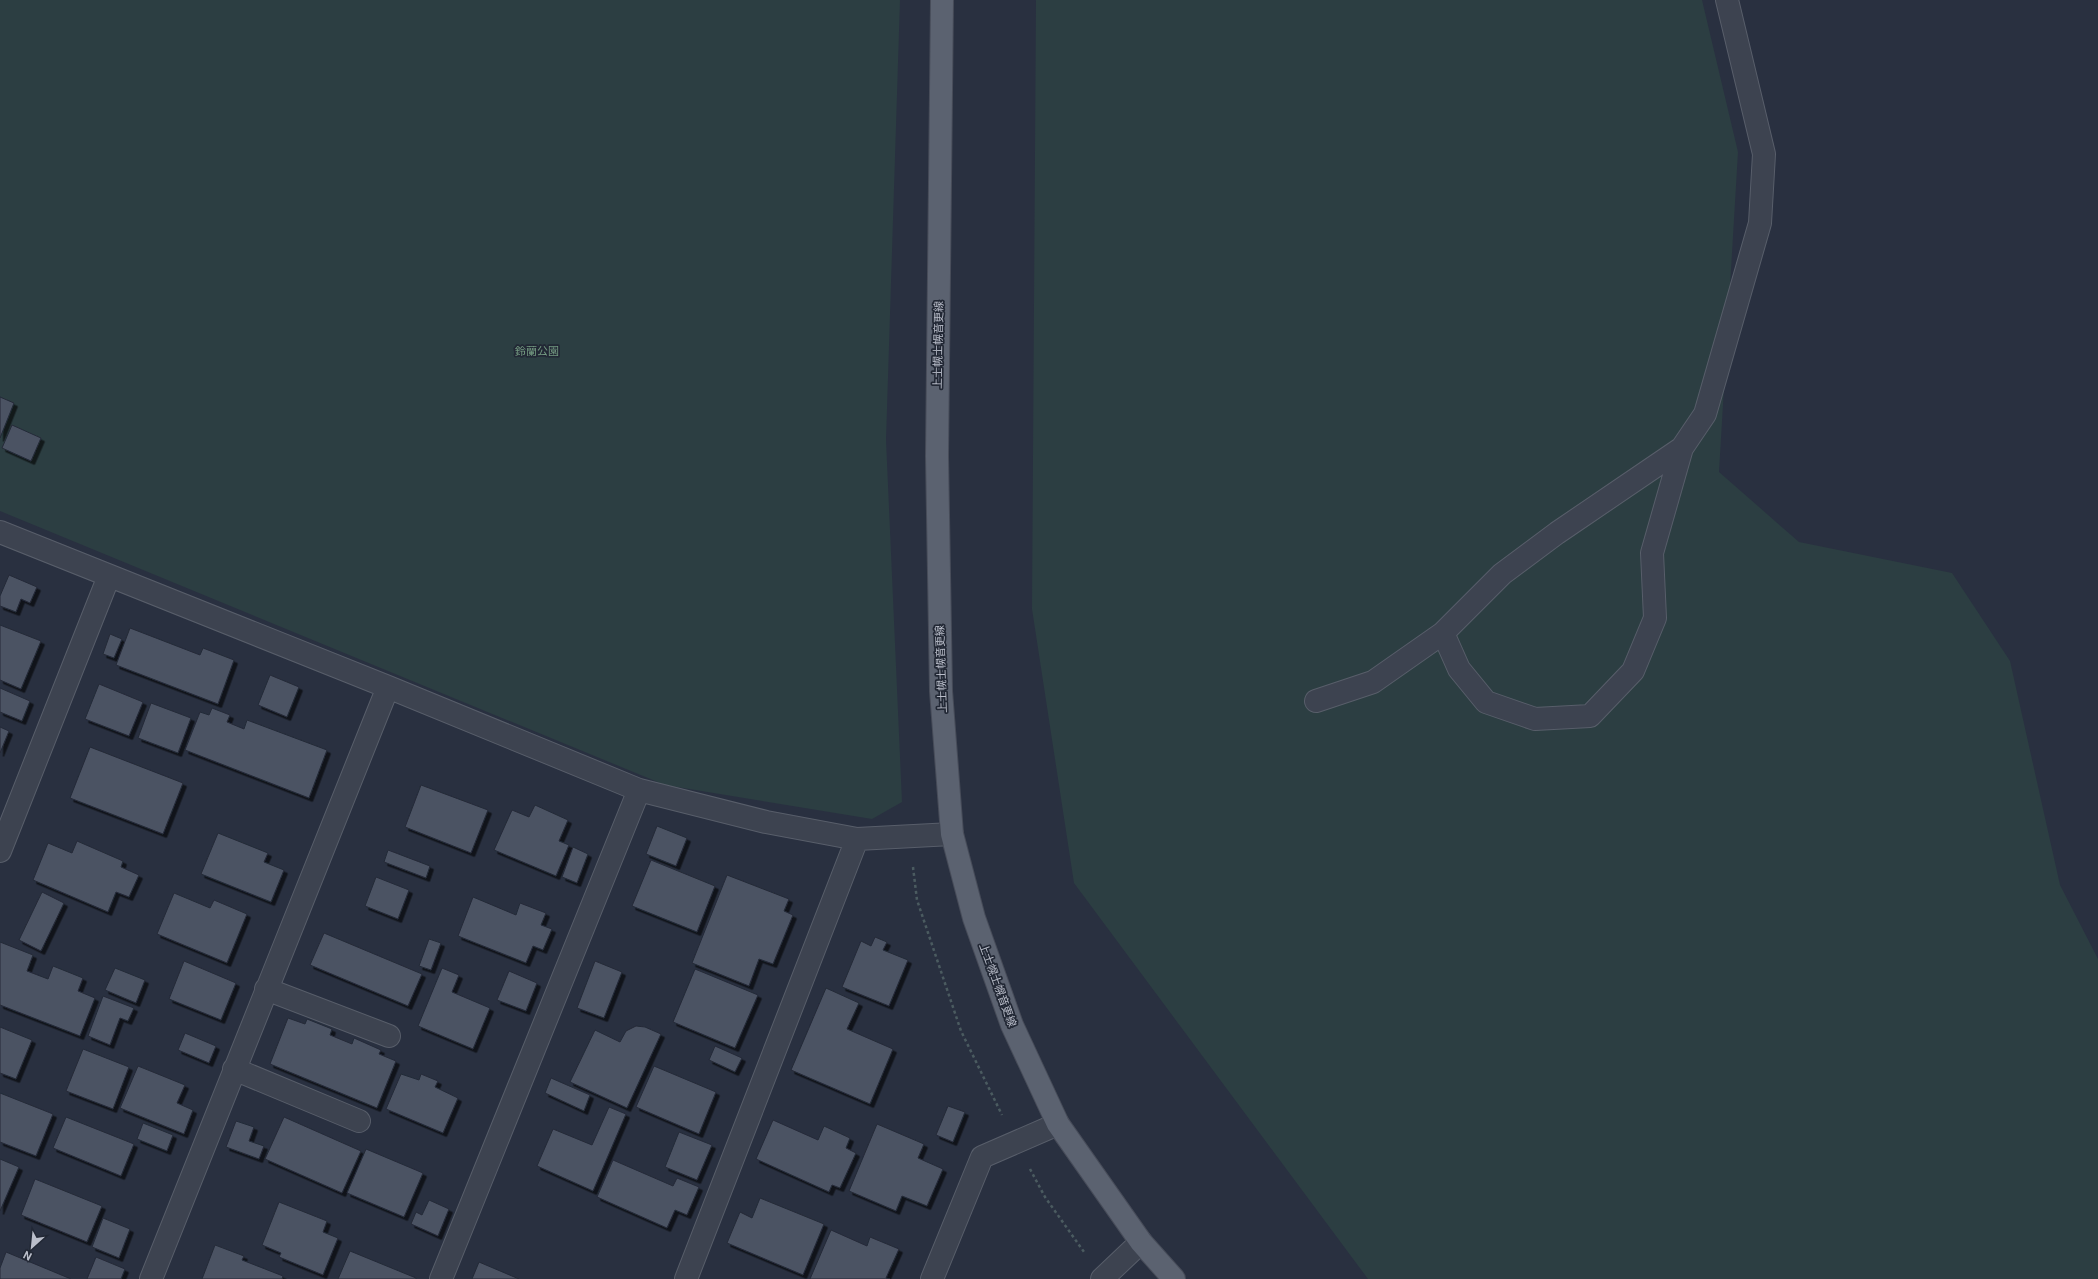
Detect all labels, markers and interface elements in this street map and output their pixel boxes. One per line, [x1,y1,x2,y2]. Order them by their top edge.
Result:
street label: 上士幌士幌音更線 [931,301,946,389]
park label: 鈴蘭公園 [515,345,559,358]
street label: 上士幌士幌音更線 [933,625,950,713]
street label: 上士幌士幌音更線 [976,942,1019,1029]
north arrow [12,1227,52,1267]
text: N [21,1248,34,1263]

